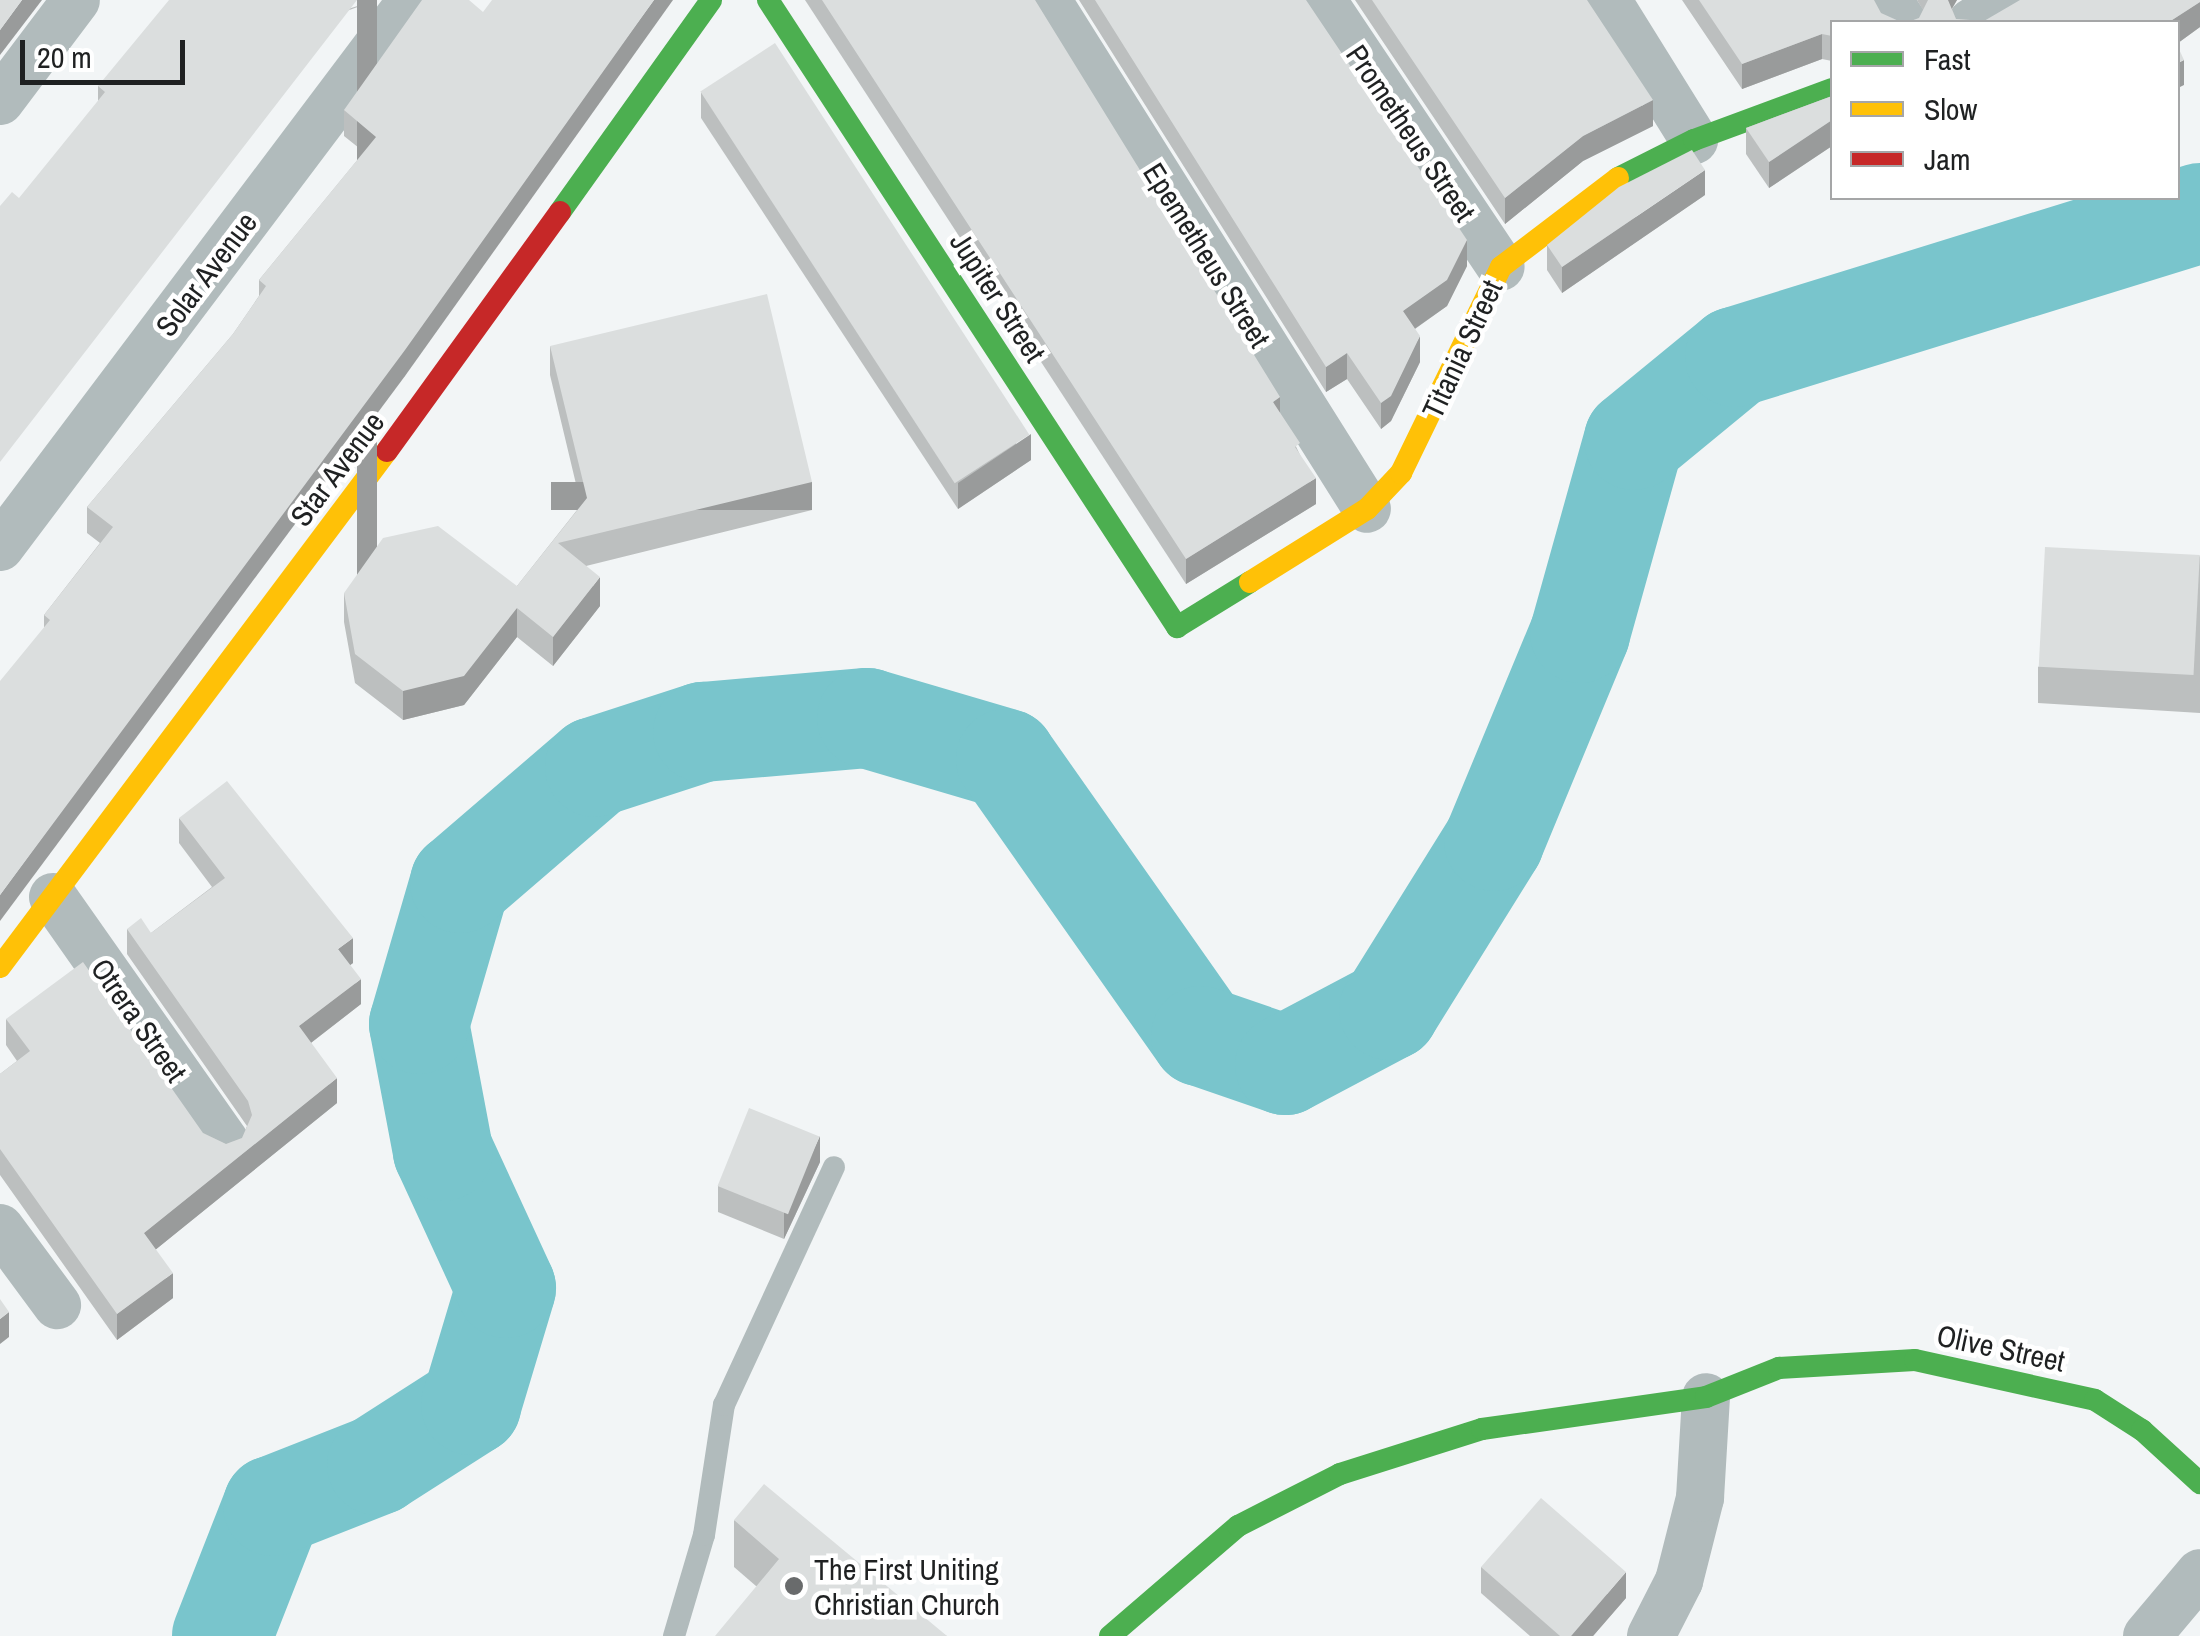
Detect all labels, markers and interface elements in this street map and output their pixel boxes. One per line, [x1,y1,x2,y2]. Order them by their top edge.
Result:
scale bar [25,20,190,82]
legend [1830,20,2180,200]
text: 20 m [37,37,92,77]
street label: Prometheus Street [1339,38,1483,228]
text: Fast [1924,39,1971,79]
text: Slow [1924,89,1977,129]
text: Jam [1924,139,1970,179]
street label: Epemetheus Street [1136,156,1278,354]
street label: Solar Avenue [147,204,265,344]
street label: Jupiter Street [943,225,1053,369]
street label: Titania Street [1414,274,1510,424]
street label: Star Avenue [282,404,392,534]
street label: Otrera Street [83,951,195,1089]
street label: Olive Street [1934,1317,2068,1379]
place label: The First Uniting Christian Church [814,1551,1000,1622]
marker: The First Uniting Christian Church [783,1575,805,1597]

